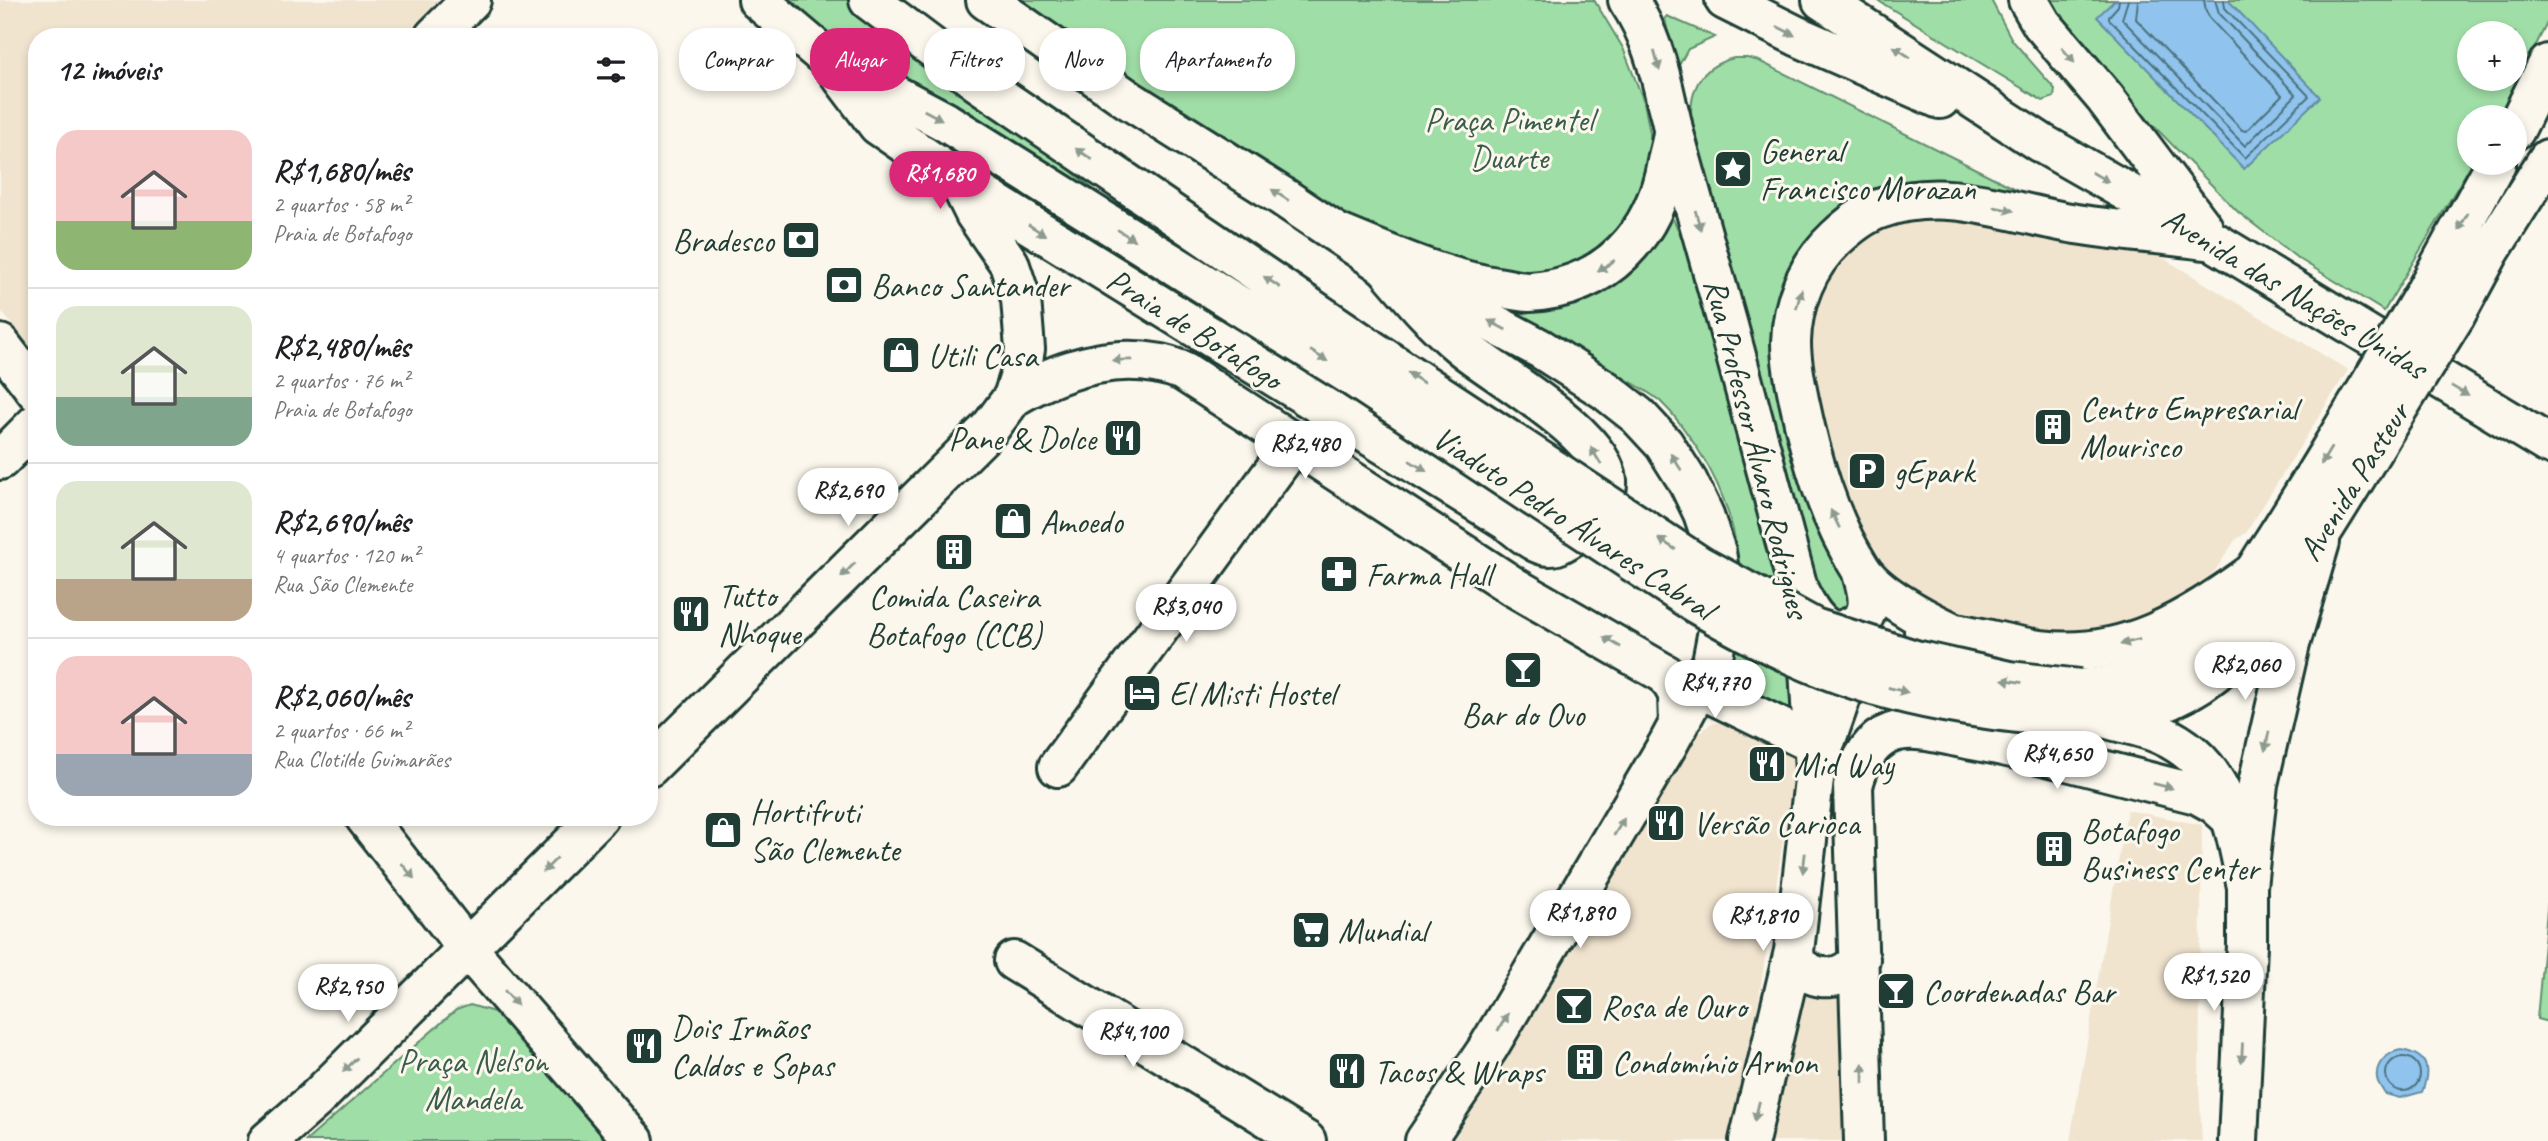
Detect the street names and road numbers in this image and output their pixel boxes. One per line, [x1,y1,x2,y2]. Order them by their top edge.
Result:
street label: Avenida das Nações Unidas [2155,197,2437,390]
street label: Praia de Botafogo [1099,258,1293,401]
street label: Rua Professor Álvaro Rodrigues [1695,274,1820,625]
street label: Avenida Pasteur [2289,392,2421,569]
street label: Viaduto Pedro Álvares Cabral [1425,416,1726,632]

